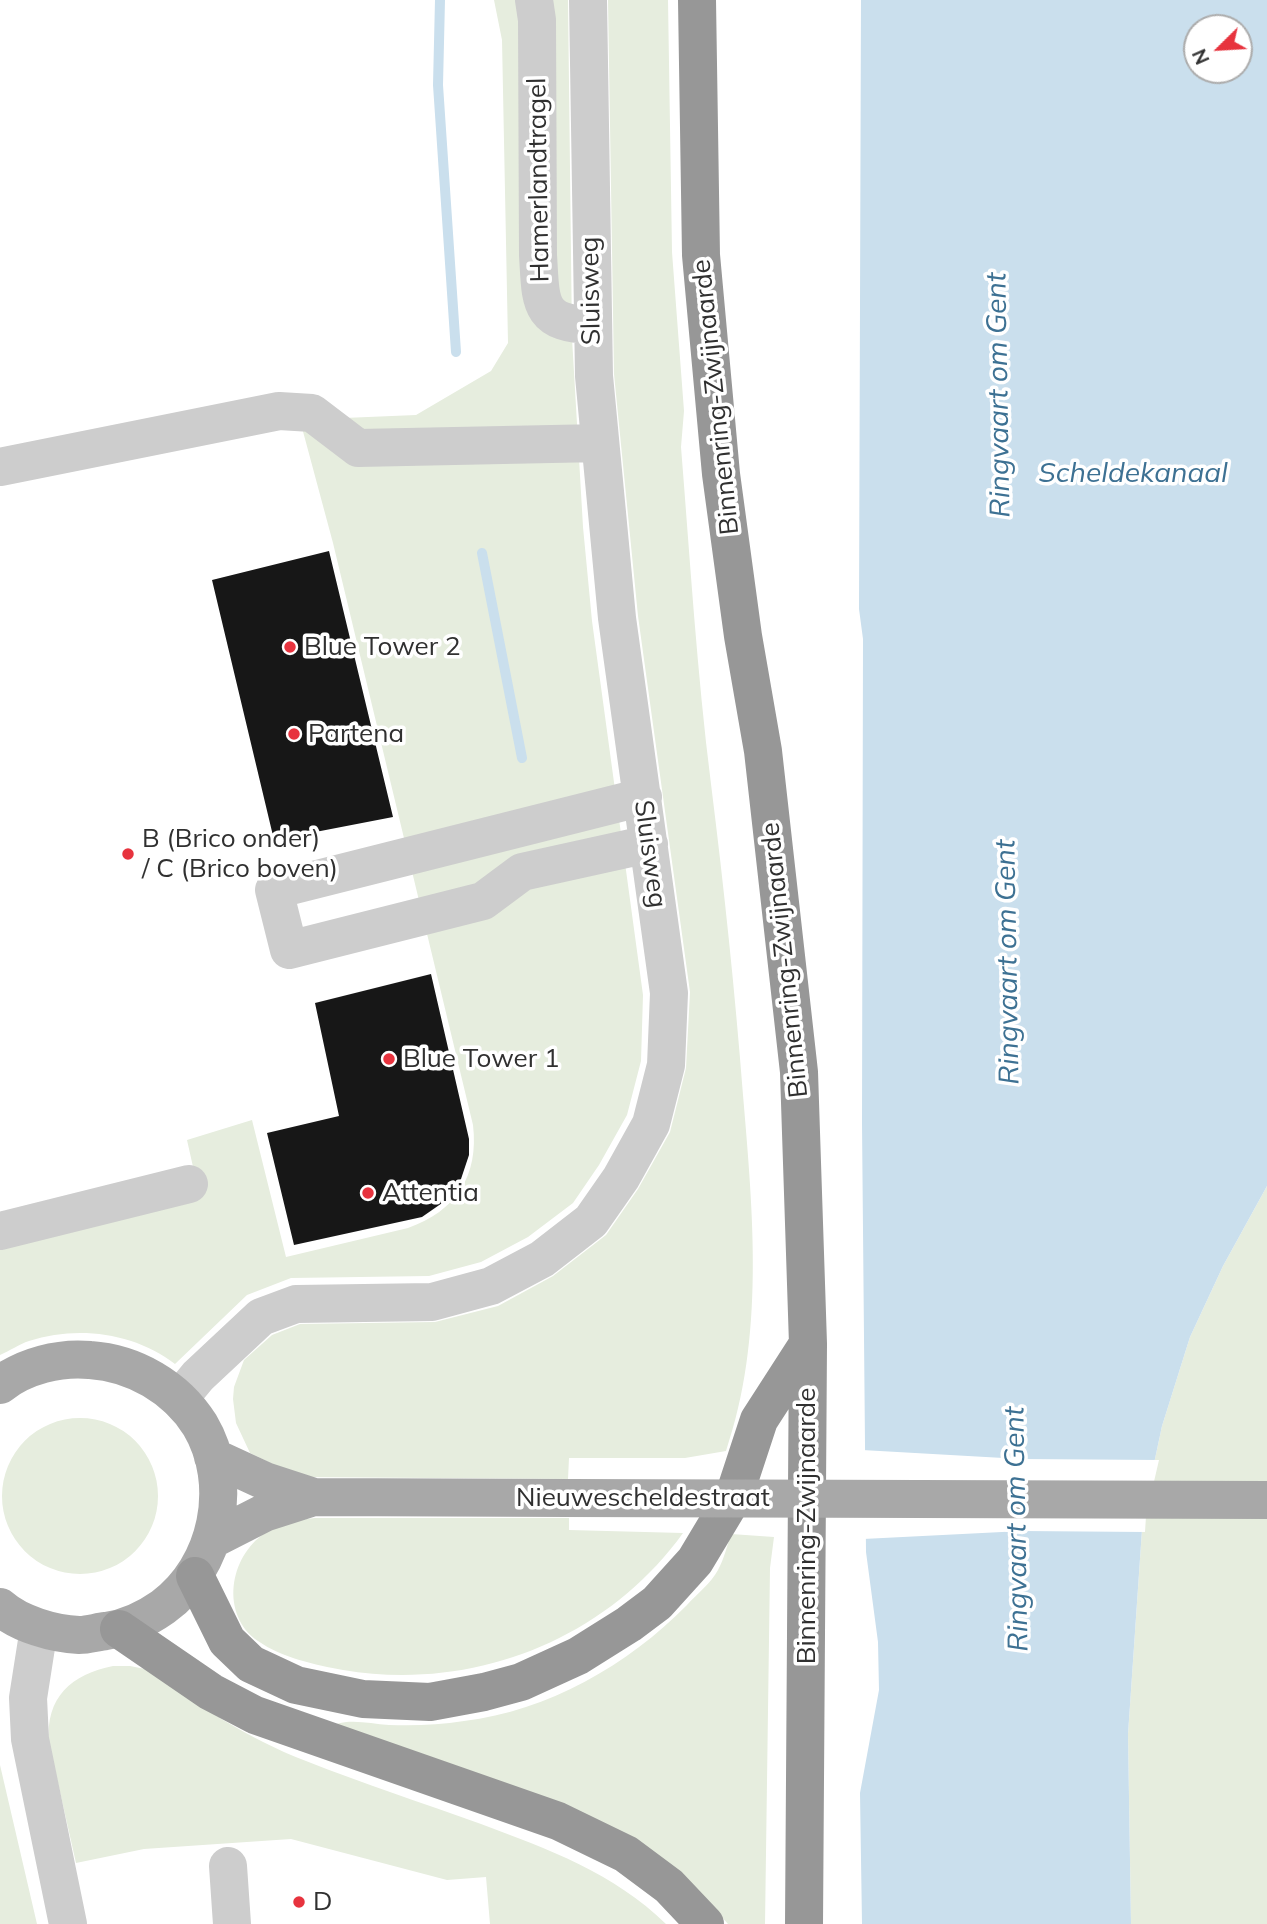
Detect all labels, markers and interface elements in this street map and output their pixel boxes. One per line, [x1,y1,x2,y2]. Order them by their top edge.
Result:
north arrow [1183,14,1253,84]
text: N [1187,45,1215,68]
street label: Hamerlandtragel [522,77,556,283]
street label: Sluisweg [574,237,608,345]
street label: Binnenring-Zwijnaarde [686,258,746,536]
water label: Ringvaart om Gent [980,272,1018,518]
water label: Scheldekanaal [1038,457,1228,491]
place label: Blue Tower 2 [304,631,461,663]
marker: Blue Tower 2 [282,639,298,655]
place label: Partena [308,718,404,750]
marker: Partena [286,726,302,742]
street label: Sluisweg [627,798,673,910]
street label: Binnenring-Zwijnaarde [755,821,815,1099]
place label: B (Brico onder) / C (Brico boven) [142,823,338,884]
water label: Ringvaart om Gent [989,839,1027,1085]
marker: B (Brico onder) / C (Brico boven) [120,846,136,862]
place label: Blue Tower 1 [403,1043,560,1075]
marker: Blue Tower 1 [381,1051,397,1067]
place label: Attentia [382,1177,479,1209]
marker: Attentia [360,1185,376,1201]
street label: Binnenring-Zwijnaarde [791,1388,823,1664]
water label: Ringvaart om Gent [998,1406,1036,1652]
street label: Nieuwescheldestraat [516,1482,770,1514]
place label: D [313,1886,332,1918]
marker: D [291,1894,307,1910]

